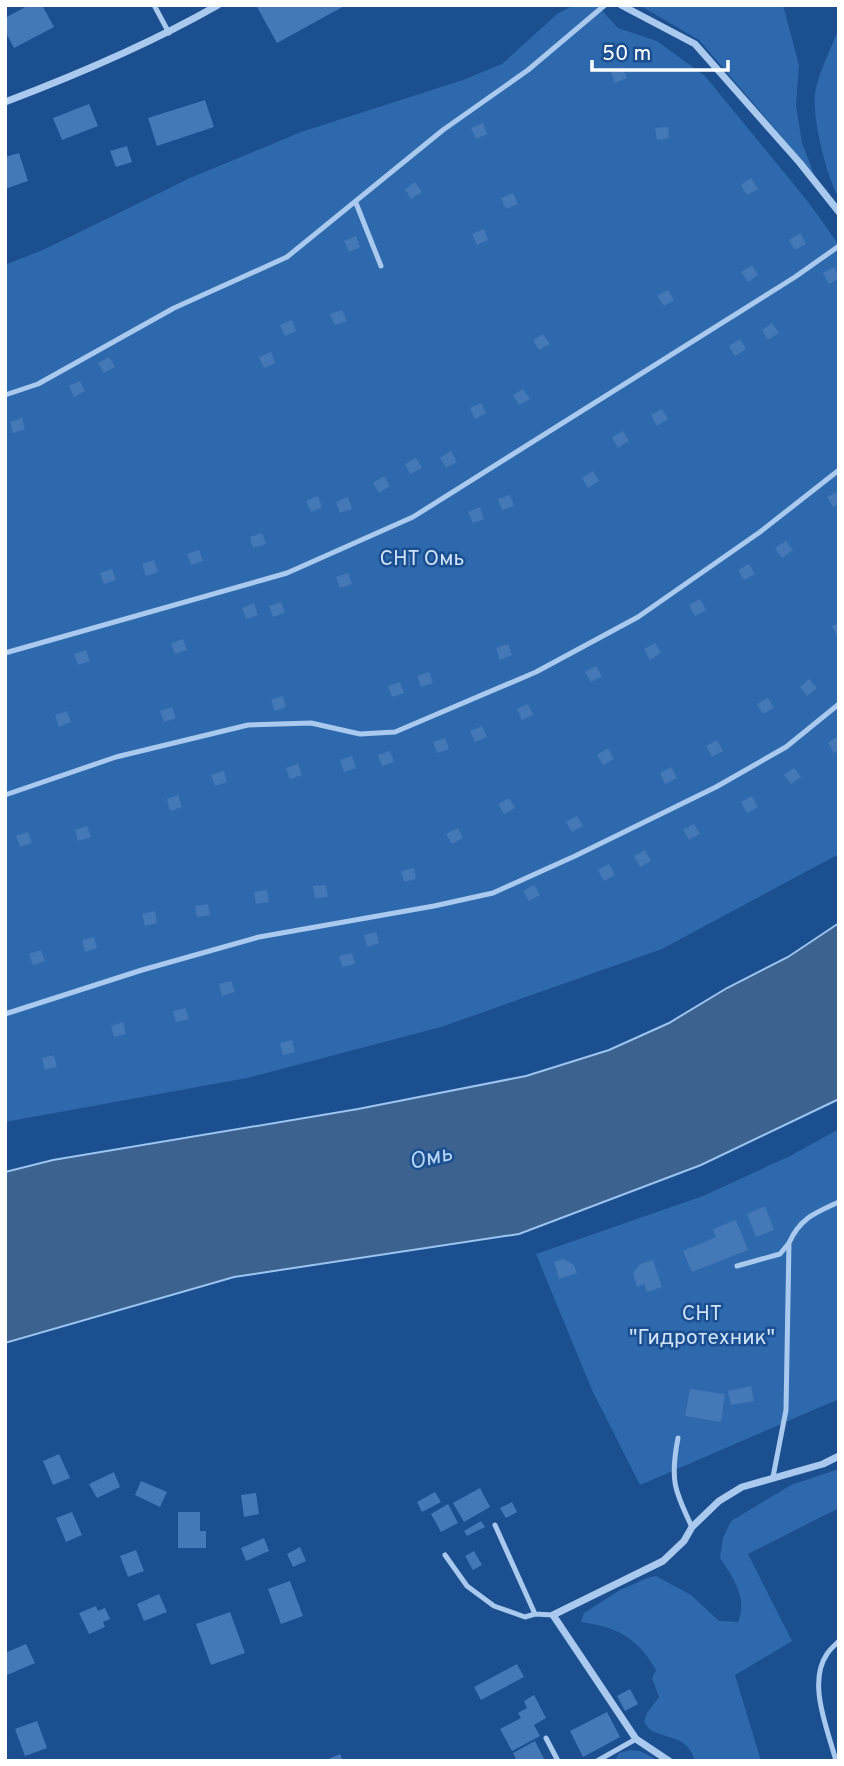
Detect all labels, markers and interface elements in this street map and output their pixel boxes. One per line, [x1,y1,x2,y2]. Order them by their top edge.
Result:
scale bar [592,28,728,72]
text: 50 m [602,41,651,68]
park label: СНТ Омь [379,546,465,573]
water label: Омь [407,1140,455,1178]
park label: СНТ "Гидротехник" [629,1301,775,1352]

